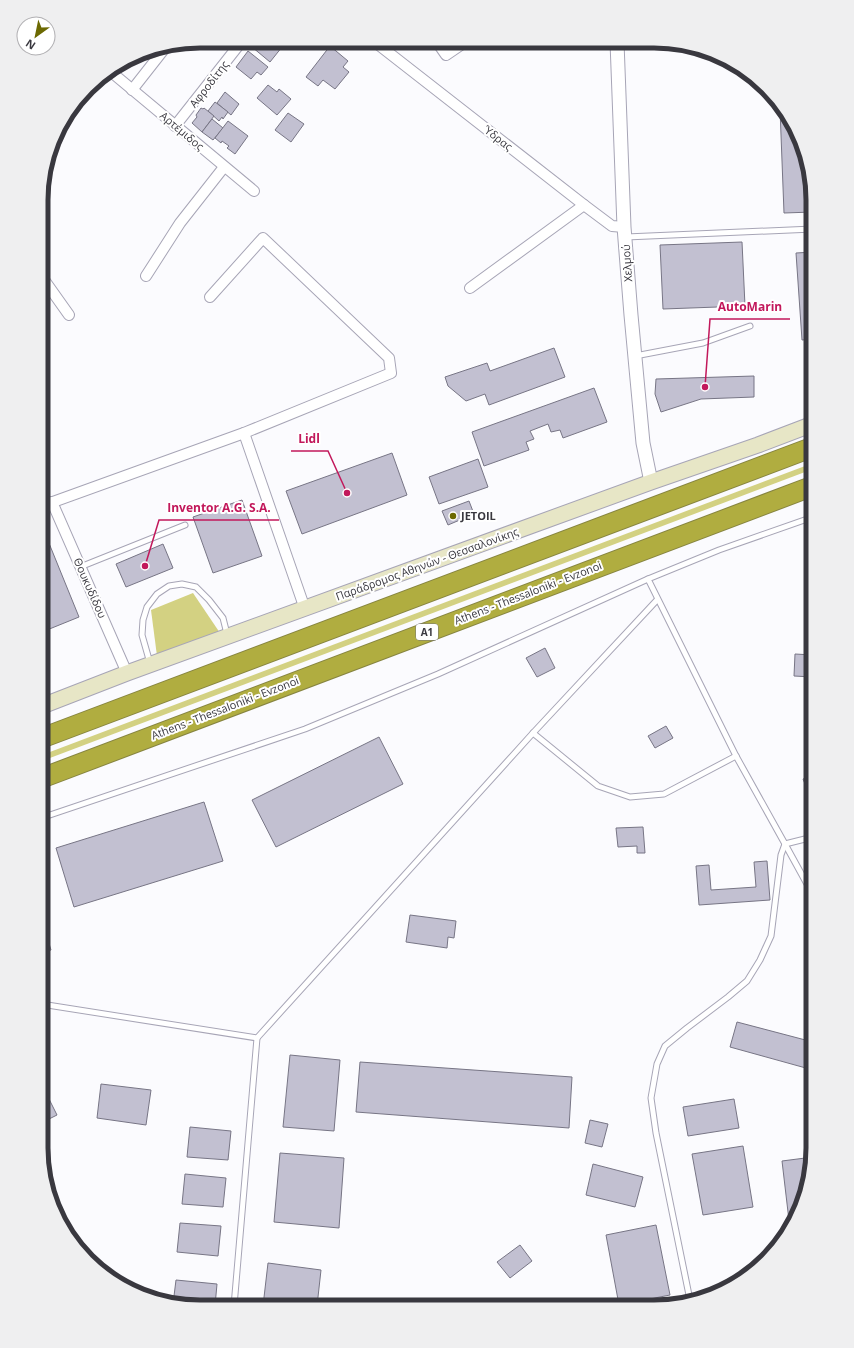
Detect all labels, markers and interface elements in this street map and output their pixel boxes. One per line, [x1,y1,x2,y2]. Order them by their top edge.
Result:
north arrow [16,16,56,56]
text: N [22,36,38,54]
street label: Αφροδίτης [186,57,232,110]
street label: Αρτέμιδος [157,108,207,153]
street label: Ύδρας [480,121,516,154]
street label: Χελμού [618,243,635,282]
callout: AutoMarin [710,295,790,319]
text: AutoMarin [718,298,782,315]
callout: Lidl [291,427,328,451]
text: Lidl [298,430,320,447]
callout: Inventor A.G. S.A. [159,496,279,520]
text: Inventor A.G. S.A. [167,499,271,516]
place label: JETOIL [460,508,496,523]
marker: JETOIL [448,511,458,521]
street label: Παράδρομος Αθηνών - Θεσσαλονίκης [333,523,520,604]
street label: Θουκυδίδου [70,555,111,621]
street label: Athens - Thessaloniki - Evzonoi [452,557,604,628]
road number: Α1 [416,624,438,640]
street label: Athens - Thessaloniki - Evzonoi [149,672,301,743]

